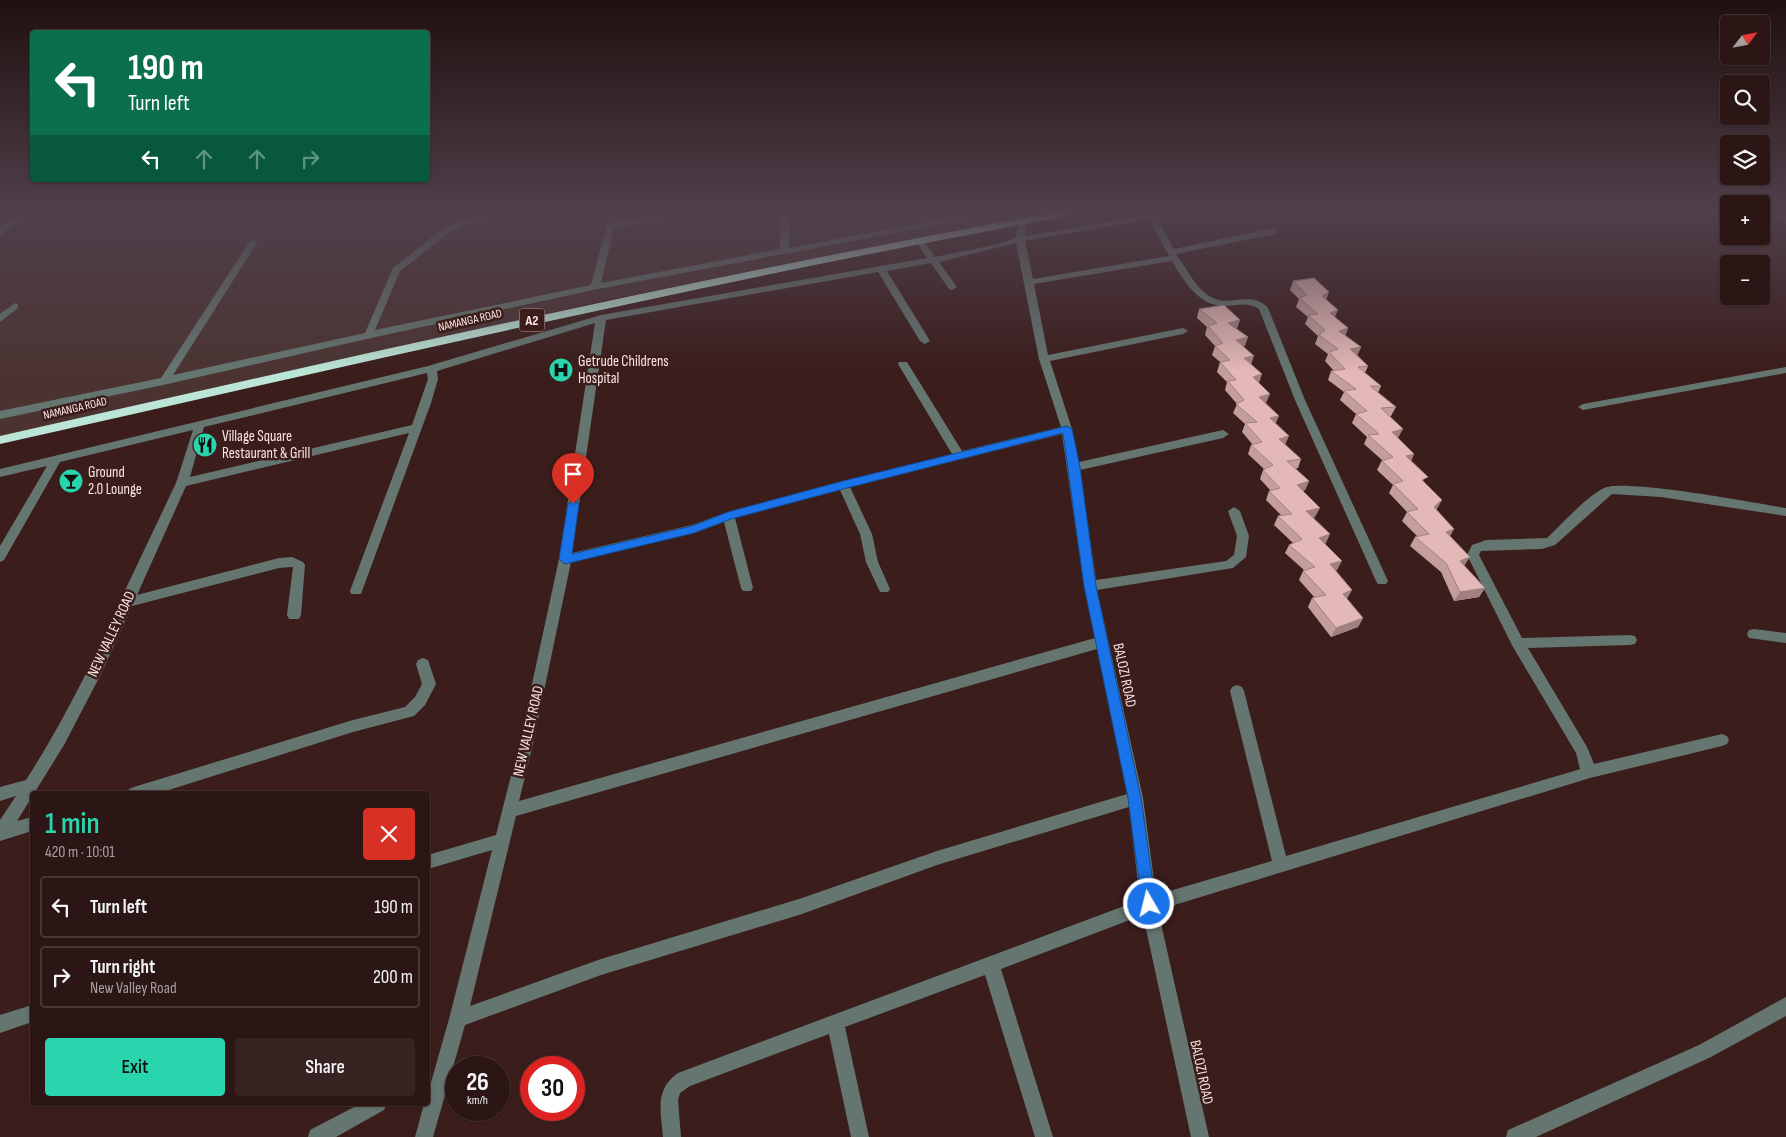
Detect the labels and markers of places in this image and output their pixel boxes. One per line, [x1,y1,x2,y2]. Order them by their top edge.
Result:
place label: Getrude Childrens Hospital [578,352,669,388]
hospital icon: Getrude Childrens Hospital [548,357,574,383]
place label: Village Square Restaurant & Grill [222,427,310,463]
restaurant icon: Village Square Restaurant & Grill [192,432,218,458]
pin [552,453,594,504]
place label: Ground 2.0 Lounge [88,463,142,499]
bar icon: Ground 2.0 Lounge [58,468,84,494]

